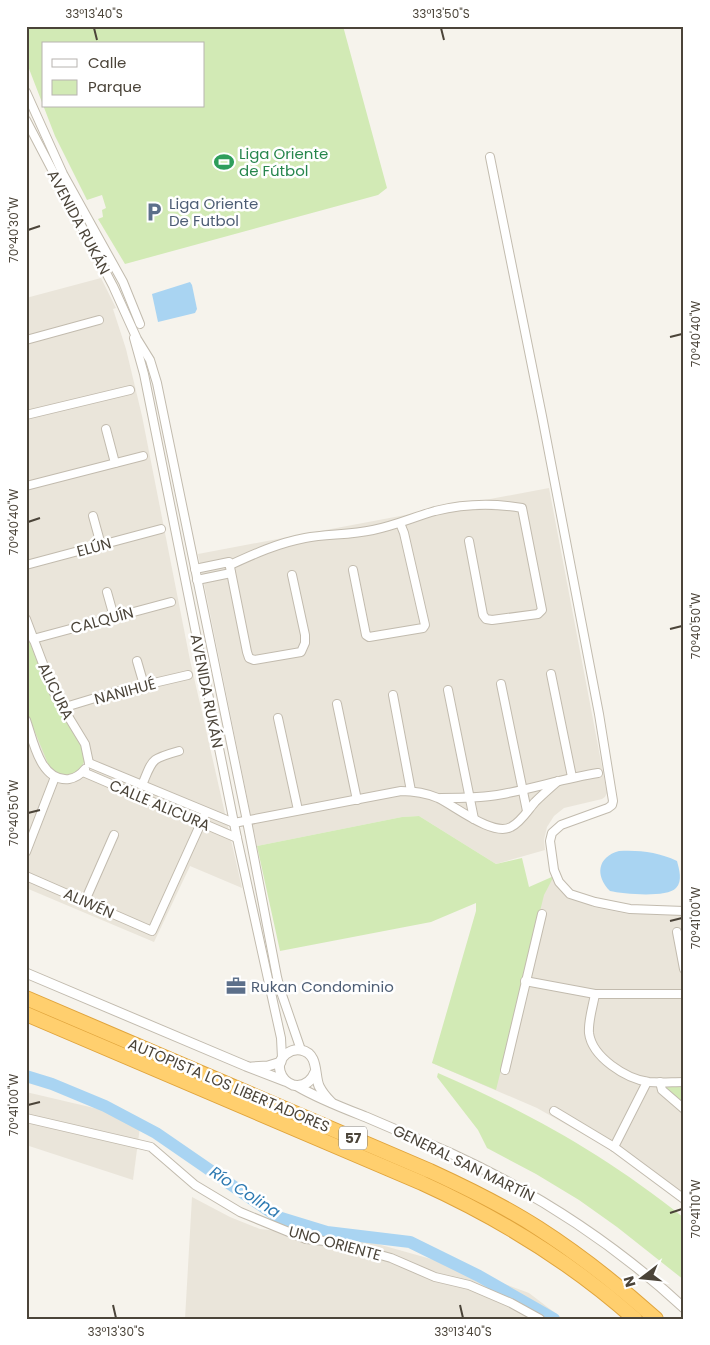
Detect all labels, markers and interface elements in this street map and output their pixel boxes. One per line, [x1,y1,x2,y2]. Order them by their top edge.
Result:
text: 33°13'40"S [65,5,123,22]
text: 33°13'50"S [412,5,470,22]
legend [42,42,205,108]
text: Calle [88,52,126,73]
text: Parque [88,76,141,97]
place label: Liga Oriente de Fútbol [239,143,328,181]
sports icon: Liga Oriente de Fútbol [213,151,235,173]
street label: AVENIDA RUKÁN [43,166,115,278]
place label: Liga Oriente De Futbol [169,193,258,231]
text: 70°40'30"W [5,197,22,263]
parking icon: Liga Oriente De Futbol [143,201,165,223]
text: 70°40'40"W [687,301,704,367]
text: 70°40'40"W [5,489,22,555]
street label: ELÚN [74,532,114,562]
text: 70°40'50"W [687,593,704,659]
street label: CALQUÍN [68,602,136,638]
street label: AVENIDA RUKÁN [186,632,228,750]
street label: ALICURA [33,659,79,723]
street label: NANIHUÉ [92,673,158,709]
street label: CALLE ALICURA [106,774,214,836]
text: 70°40'50"W [5,780,22,846]
street label: ALIWÉN [60,883,118,923]
text: 70°41'00"W [687,886,704,949]
office icon: Rukan Condominio [225,975,247,997]
place label: Rukan Condominio [251,976,394,997]
street label: AUTOPISTA LOS LIBERTADORES [125,1033,333,1137]
text: 70°41'00"W [5,1073,22,1136]
street label: GENERAL SAN MARTÍN [390,1120,538,1206]
road number: 57 [339,1126,367,1150]
water label: Río Colina [205,1161,285,1224]
text: 70°41'10"W [687,1179,704,1238]
street label: UNO ORIENTE [286,1221,384,1265]
north arrow [618,1252,668,1302]
text: N [618,1274,641,1289]
text: 33°13'30"S [87,1323,145,1340]
text: 33°13'40"S [434,1323,492,1340]

